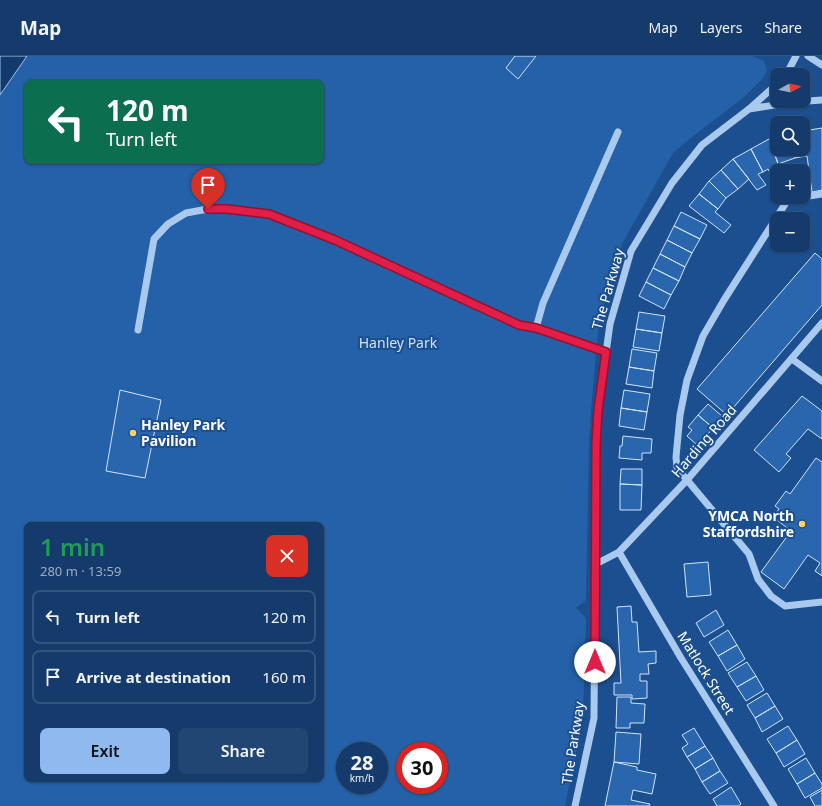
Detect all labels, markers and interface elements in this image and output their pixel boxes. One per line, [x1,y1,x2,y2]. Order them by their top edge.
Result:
text: Map [20,15,61,41]
text: Map [649,18,678,37]
text: Layers [700,18,742,37]
text: Share [764,18,802,37]
north arrow [770,68,810,108]
map controls [770,68,810,252]
text: 120 m [106,91,189,129]
icon: left [40,96,92,148]
button: search [770,116,810,156]
text: Turn left [106,127,177,151]
button: + [770,164,810,204]
pin [191,168,225,209]
icon: arrive [197,174,219,196]
button: − [770,212,810,252]
street label: The Parkway [587,245,628,332]
park label: Hanley Park [359,333,438,352]
street label: Harding Road [667,400,740,481]
place label: Hanley Park Pavilion [141,415,225,450]
marker: Hanley Park Pavilion [128,428,138,438]
place label: YMCA North Staffordshire [703,506,794,541]
marker: YMCA North Staffordshire [797,519,807,529]
text: 1 min [40,530,105,563]
button: close [266,535,308,577]
text: 280 m · 13:59 [40,562,121,580]
icon: left [42,606,64,628]
text: Turn left [76,607,140,627]
text: 120 m [262,607,306,627]
street label: Matlock Street [673,628,740,718]
position arrow [574,641,616,683]
icon: arrive [42,666,64,688]
text: Arrive at destination [76,667,231,687]
text: 160 m [262,667,306,687]
street label: The Parkway [557,699,589,786]
button: Exit [40,728,170,774]
button: Share [178,728,308,774]
speed limit sign: 30 [396,742,448,794]
text: 28 [351,749,373,776]
text: km/h [350,771,374,785]

